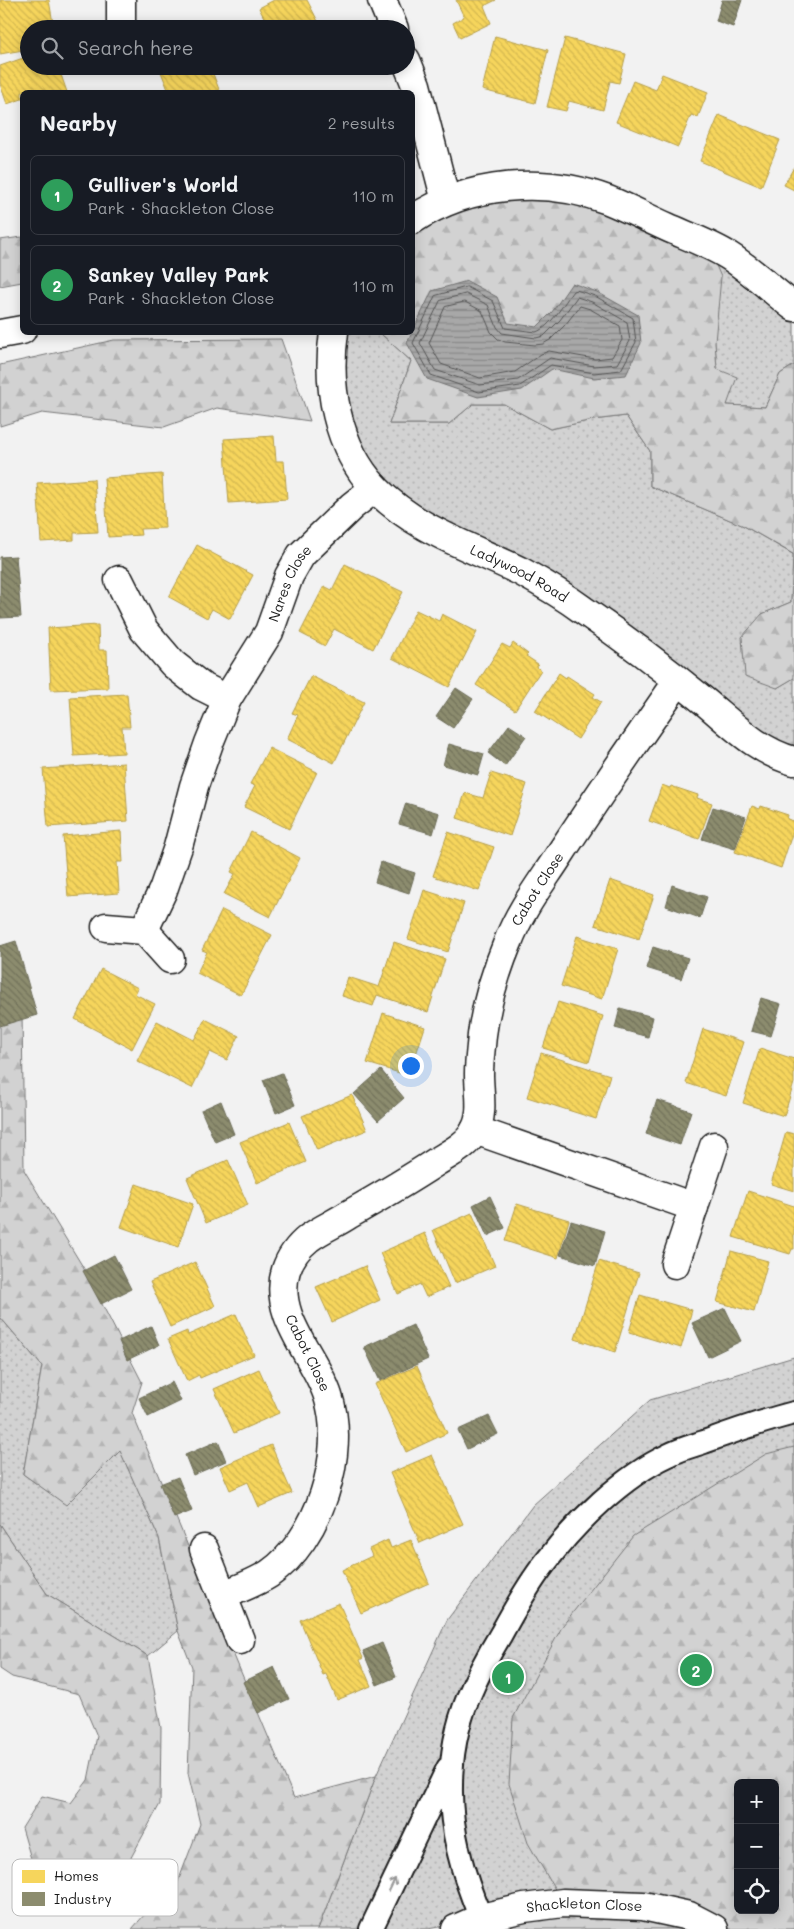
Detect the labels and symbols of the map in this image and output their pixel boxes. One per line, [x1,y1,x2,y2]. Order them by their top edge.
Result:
street label: Nares Close [263,540,315,624]
street label: Ladywood Road [467,540,572,606]
street label: Cabot Close [507,848,568,929]
your location [398,1053,424,1079]
street label: Cabot Close [282,1311,335,1395]
pin: 2 [680,1651,712,1689]
pin: 1 [492,1658,524,1696]
legend [12,1859,178,1916]
text: Homes [54,1866,99,1885]
one-way arrow [388,1878,397,1893]
text: Industry [54,1889,112,1908]
street label: Shackleton Close [525,1893,643,1917]

